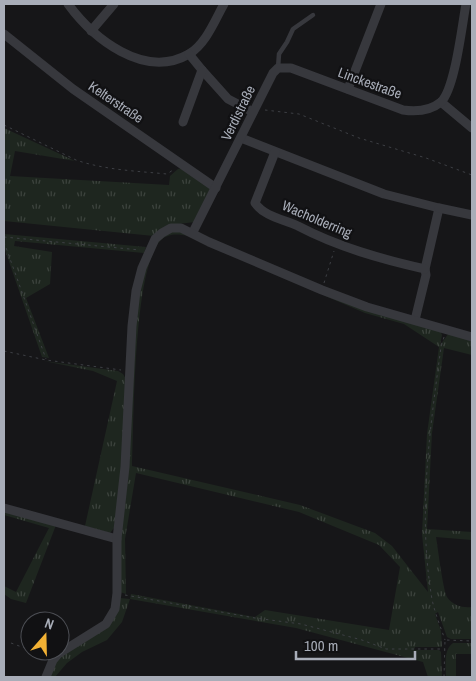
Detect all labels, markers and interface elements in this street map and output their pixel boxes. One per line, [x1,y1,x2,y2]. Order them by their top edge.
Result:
street label: Linckestraße [336,63,404,103]
street label: Kelterstraße [85,77,147,127]
street label: Verdistraße [217,82,259,144]
street label: Wacholderring [279,196,355,242]
north arrow [20,611,70,661]
text: N [42,614,56,634]
scale bar [296,628,415,660]
text: 100 m [304,635,338,656]

